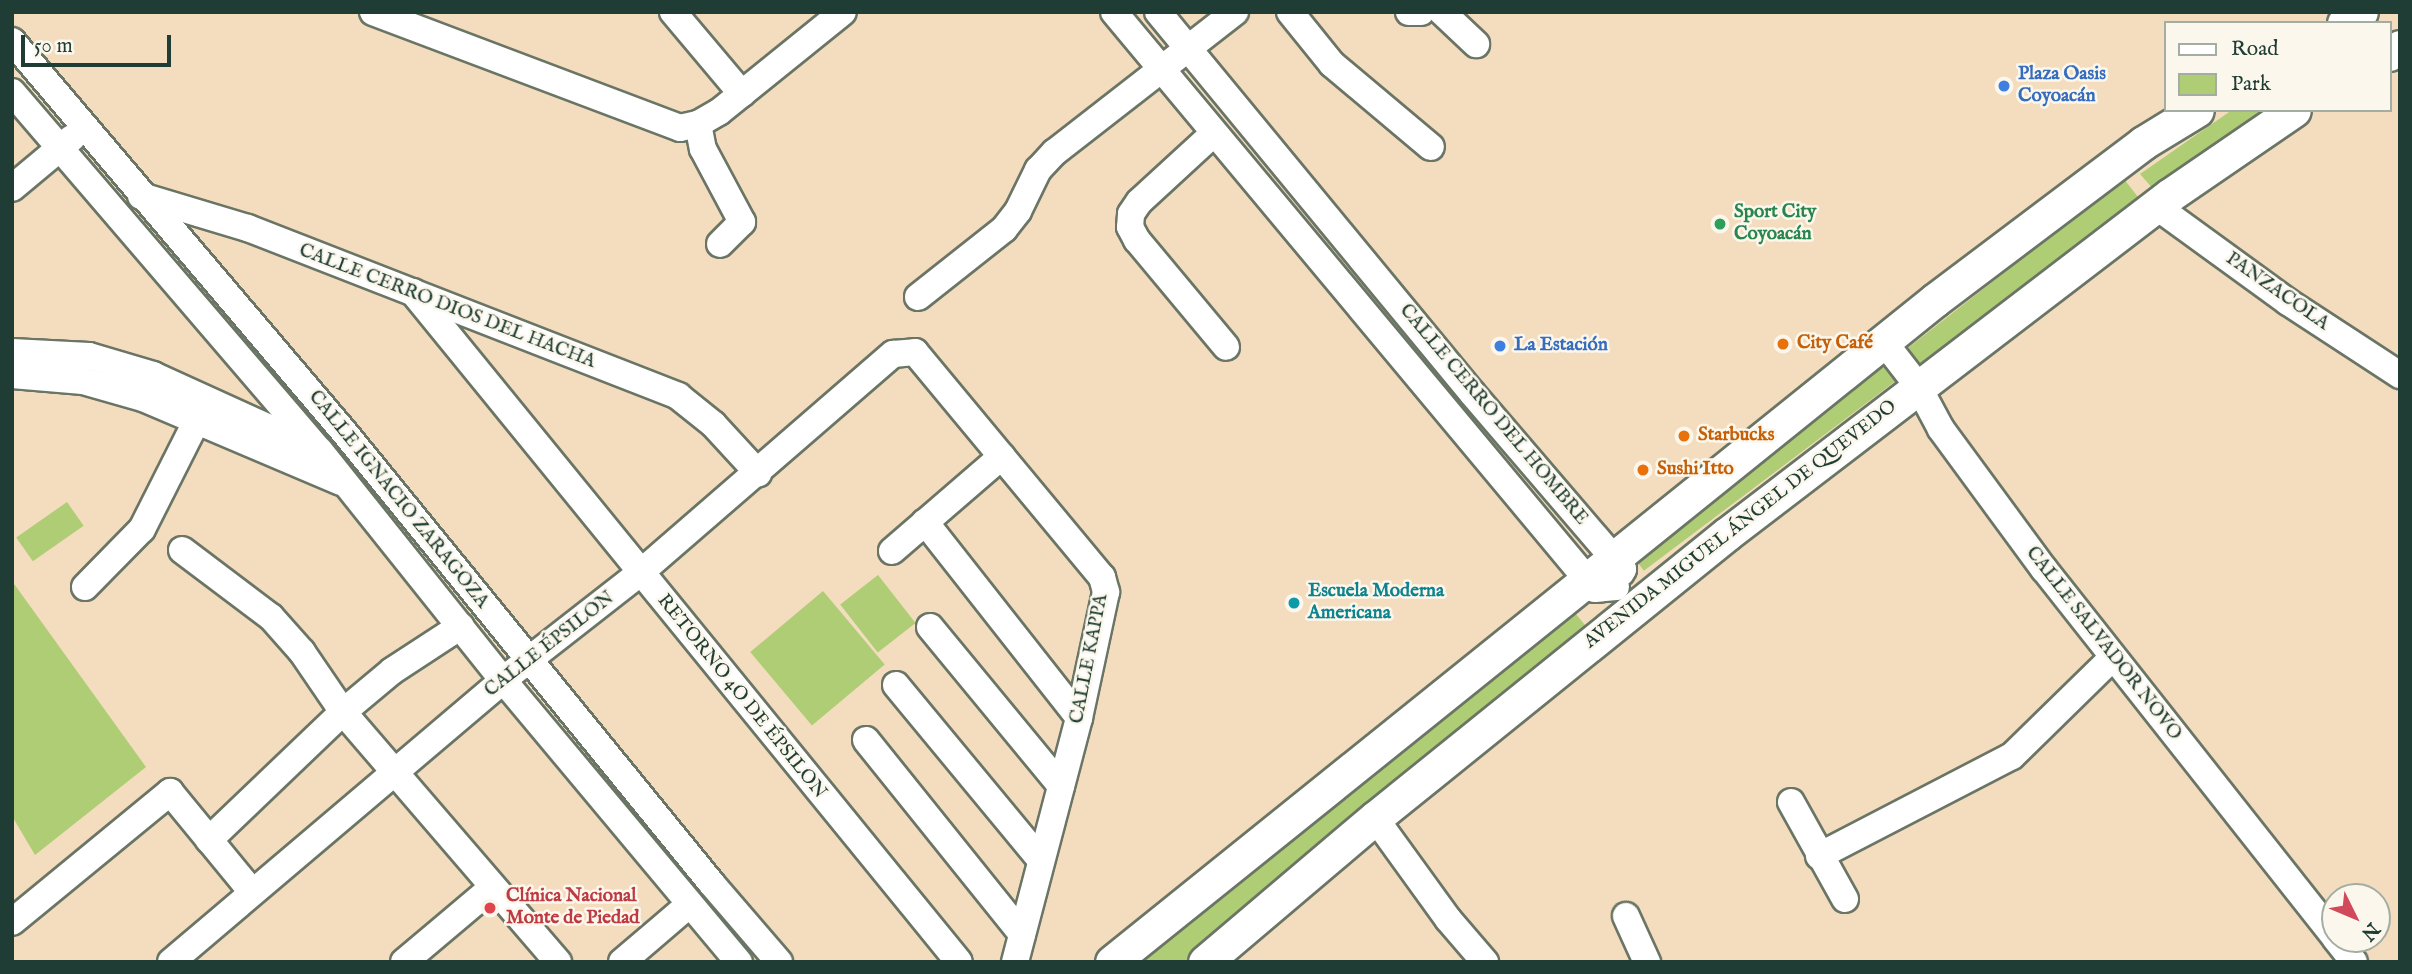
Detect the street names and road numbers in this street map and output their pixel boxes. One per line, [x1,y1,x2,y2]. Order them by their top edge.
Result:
street label: CALLE CERRO DIOS DEL HACHA [295,240,599,374]
street label: PANZACOLA [2221,248,2333,336]
street label: CALLE CERRO DEL HOMBRE [1394,300,1592,530]
street label: CALLE IGNACIO ZARAGOZA [303,386,493,614]
street label: AVENIDA MIGUEL ÁNGEL DE QUEVEDO [1580,396,1902,654]
street label: CALLE SALVADOR NOVO [2020,543,2186,745]
street label: CALLE ÉPSILON [481,587,619,703]
street label: RETORNO 4O DE ÉPSILON [651,590,831,804]
street label: CALLE KAPPA [1066,592,1114,726]

